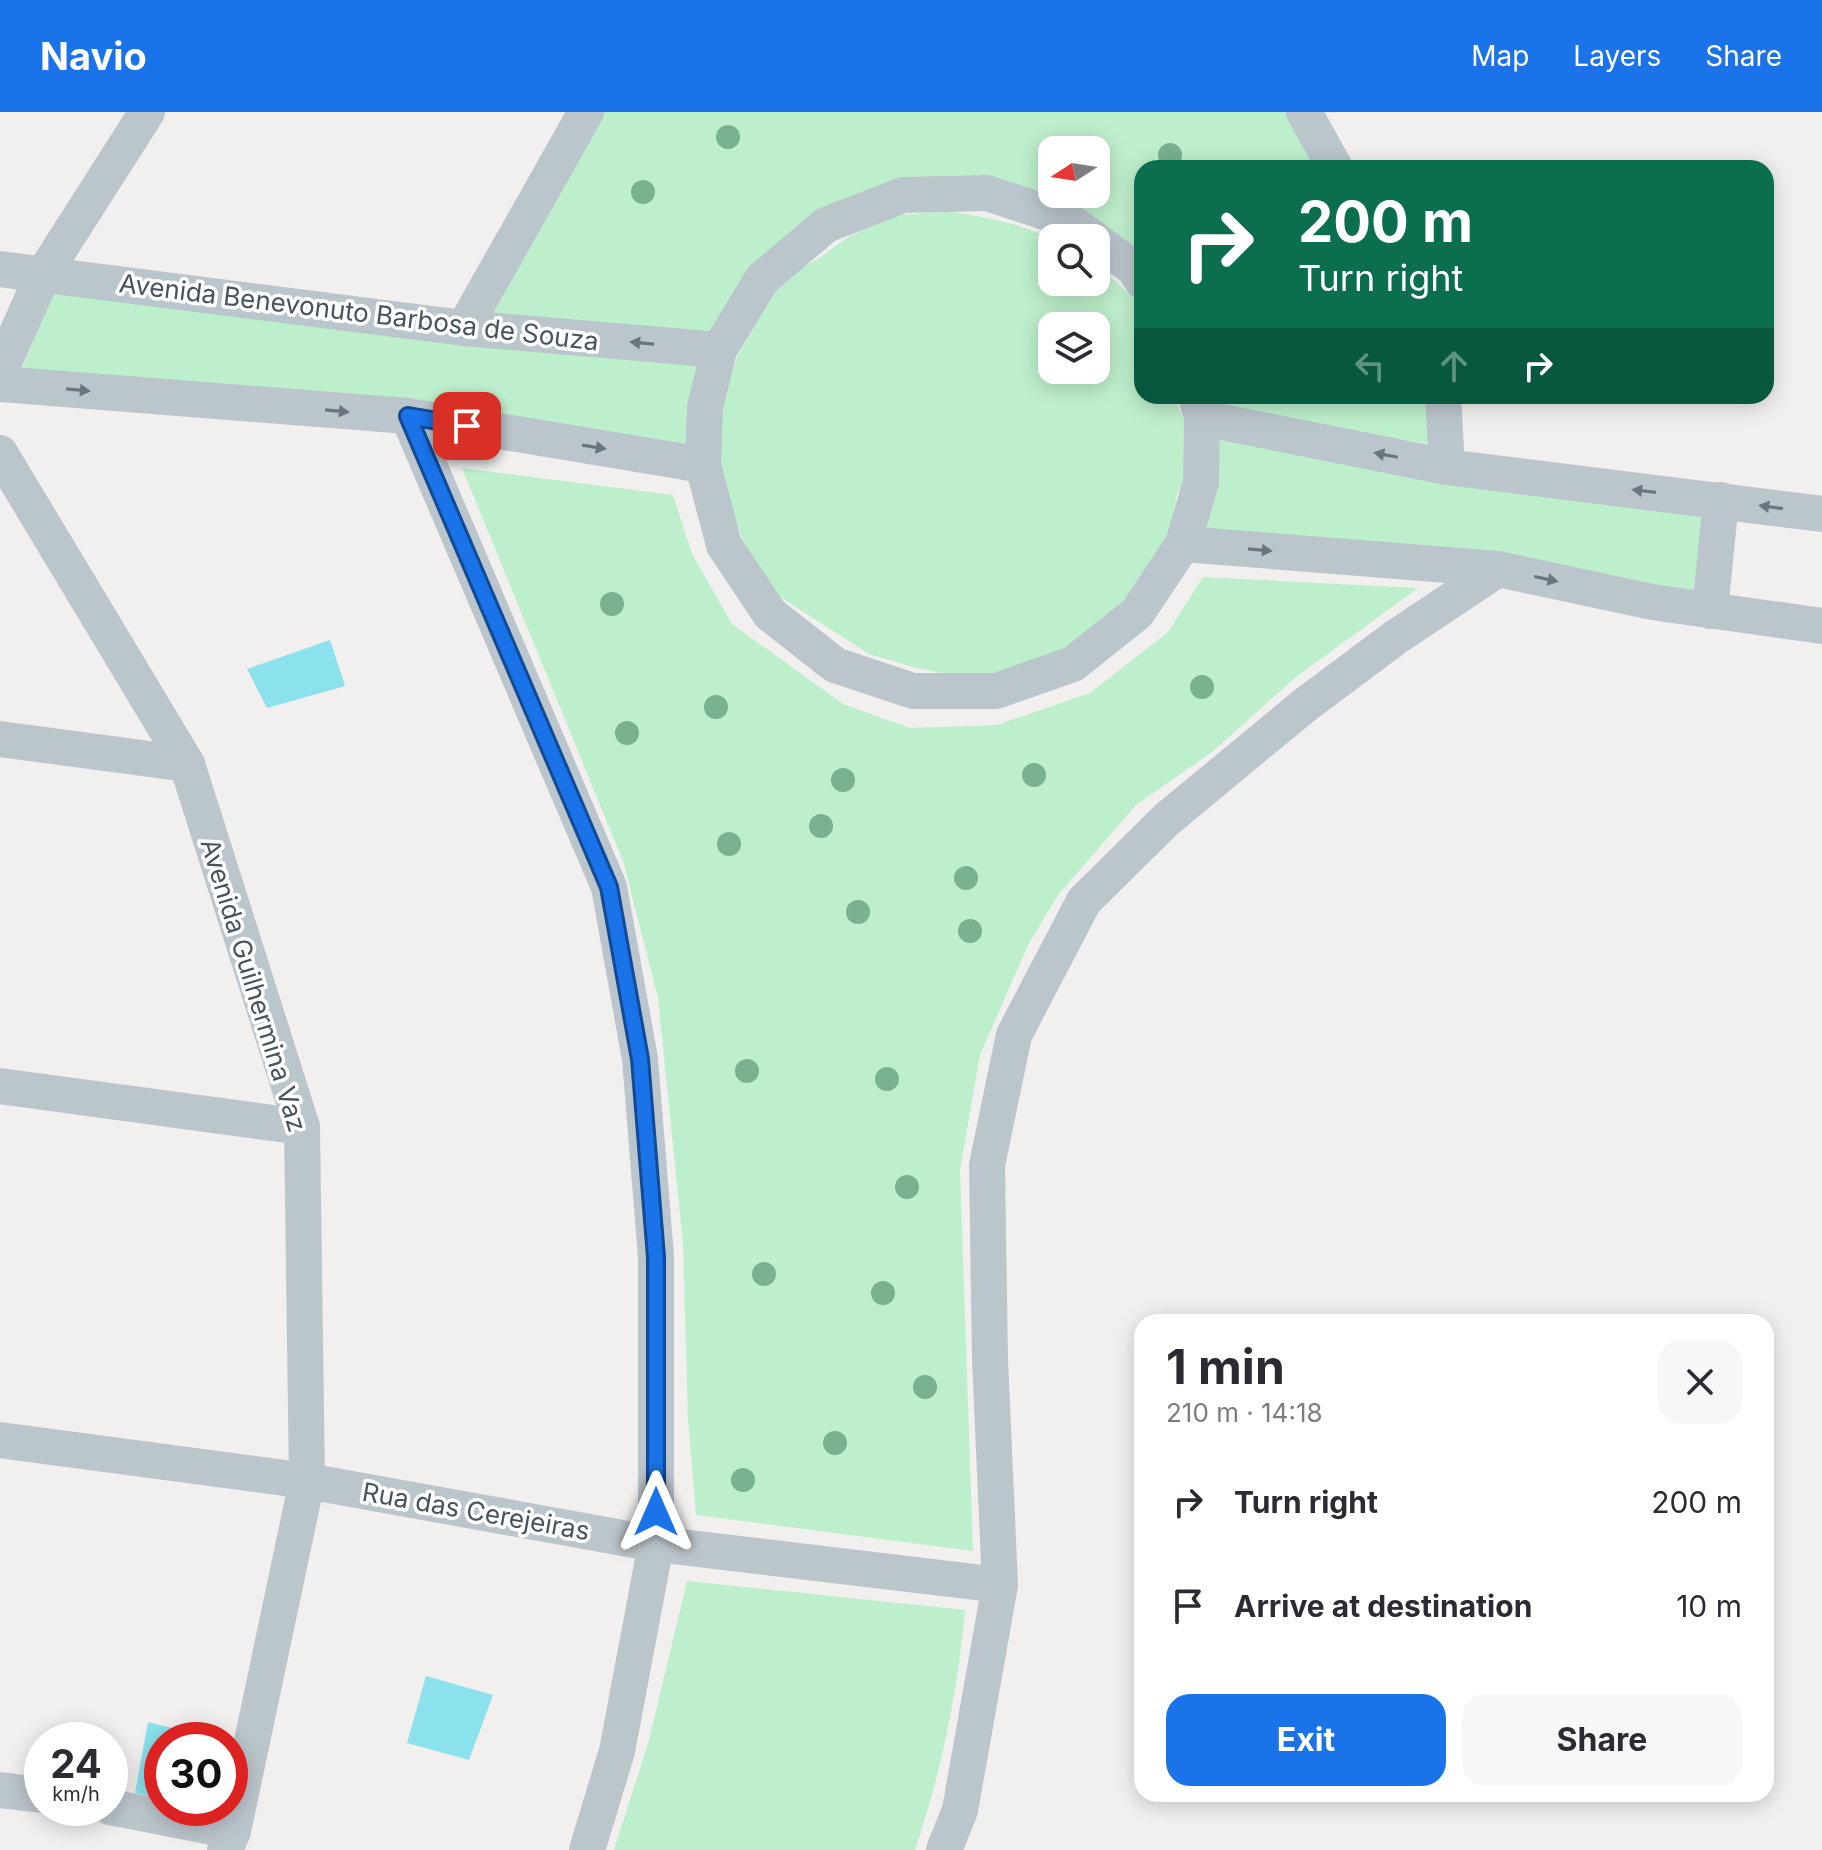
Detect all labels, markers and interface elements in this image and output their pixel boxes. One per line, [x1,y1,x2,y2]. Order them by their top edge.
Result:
text: Navio [40,33,147,79]
text: Map [1471,39,1529,73]
text: Layers [1573,39,1661,73]
text: Share [1705,39,1782,73]
north arrow [1038,136,1110,208]
map controls [1038,136,1110,384]
text: 200 m [1298,188,1473,256]
icon: right [1166,192,1270,296]
button: search [1038,224,1110,296]
text: Turn right [1298,256,1463,300]
street label: Avenida Benevonuto Barbosa de Souza [118,267,600,357]
button: layers [1038,312,1110,384]
one-way arrow [629,337,654,350]
icon: left [1348,344,1392,388]
icon: ahead [1432,344,1476,388]
icon: right [1516,344,1560,388]
one-way arrow [66,384,91,397]
pin [433,392,501,460]
one-way arrow [325,404,350,417]
icon: arrive [445,404,489,448]
one-way arrow [582,441,607,454]
one-way arrow [1373,448,1398,461]
one-way arrow [1631,484,1656,497]
one-way arrow [1759,500,1784,513]
one-way arrow [1248,544,1273,557]
one-way arrow [1534,573,1559,586]
street label: Avenida Guilhermina Vaz [195,835,313,1135]
text: 1 min [1166,1337,1285,1396]
button: close [1658,1340,1742,1424]
text: 210 m · 14:18 [1166,1397,1323,1428]
position arrow [614,1470,698,1554]
street label: Rua das Cerejeiras [360,1476,592,1546]
icon: right [1166,1480,1210,1524]
text: Turn right [1234,1484,1378,1520]
text: 200 m [1651,1484,1742,1520]
icon: arrive [1166,1584,1210,1628]
text: Arrive at destination [1234,1588,1532,1624]
text: 10 m [1676,1588,1742,1624]
button: Exit [1166,1694,1446,1786]
button: Share [1462,1694,1742,1786]
speed limit sign: 30 [144,1722,248,1826]
text: 24 [50,1739,102,1788]
text: km/h [52,1782,100,1806]

